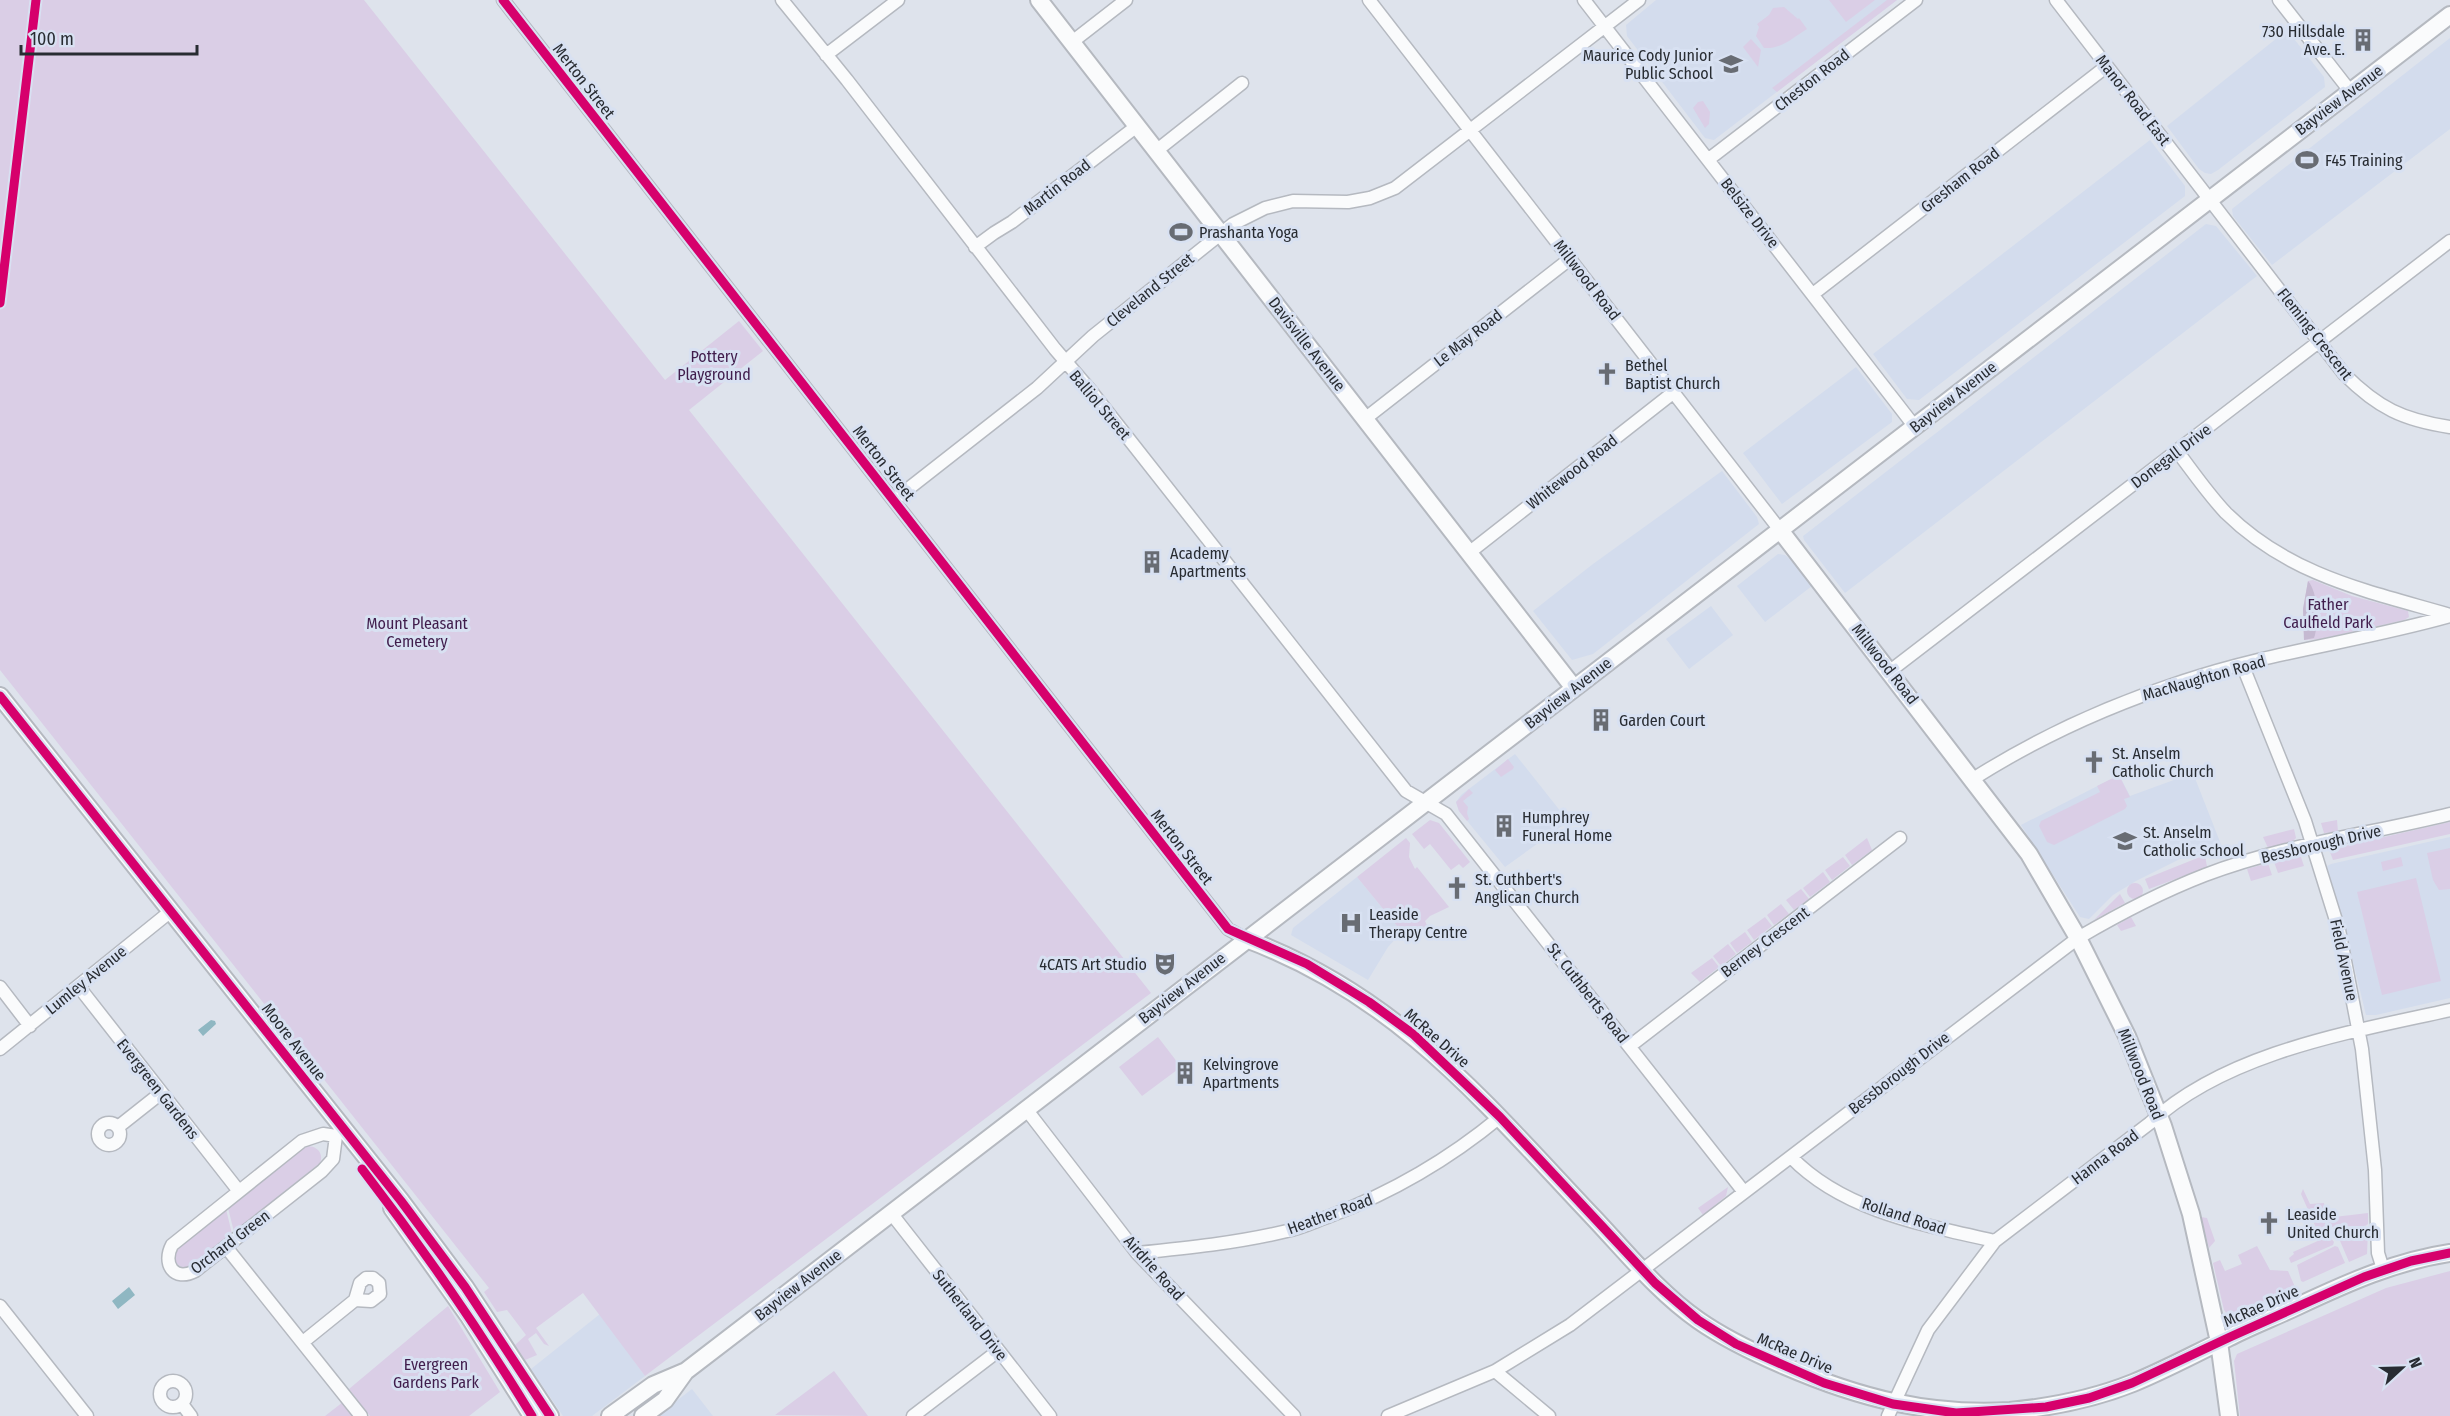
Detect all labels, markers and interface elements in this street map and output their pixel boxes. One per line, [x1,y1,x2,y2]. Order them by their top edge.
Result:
scale bar [21,18,196,56]
place label: 730 Hillsdale Ave. E. [2262,22,2345,59]
building icon: 730 Hillsdale Ave. E. [2350,27,2376,53]
text: 100 m [30,28,74,50]
street label: Merton Street [549,40,620,123]
street label: Cheston Road [1771,45,1853,115]
place label: Maurice Cody Junior Public School [1583,46,1713,83]
school or university icon: Maurice Cody Junior Public School [1718,51,1744,77]
street label: Manor Road East [2092,51,2175,150]
street label: Bayview Avenue [2291,61,2387,139]
street label: Gresham Road [1917,143,2003,217]
sports icon: F45 Training [2294,147,2320,173]
place label: F45 Training [2325,151,2403,170]
street label: Martin Road [1020,155,1094,219]
street label: Belsize Drive [1717,174,1783,252]
sports icon: Prashanta Yoga [1168,219,1194,245]
place label: Prashanta Yoga [1199,223,1299,242]
street label: Millwood Road [1550,236,1624,324]
street label: Cleveland Street [1102,248,1198,331]
street label: Fleming Crescent [2273,284,2357,384]
street label: Davisville Avenue [1264,293,1350,395]
street label: Le May Road [1430,305,1506,371]
park label: Pottery Playground [677,347,751,384]
place label: Bethel Baptist Church [1625,356,1720,393]
street label: Bayview Avenue [1906,357,2000,437]
church icon: Bethel Baptist Church [1594,361,1620,387]
street label: Balliol Street [1066,366,1135,444]
street label: Donegall Drive [2127,420,2215,492]
street label: Merton Street [849,422,920,505]
street label: Whitewood Road [1523,431,1621,513]
place label: Academy Apartments [1170,544,1246,581]
building icon: Academy Apartments [1139,549,1165,575]
park label: Father Caulfield Park [2283,595,2373,632]
park label: Mount Pleasant Cemetery [366,614,469,651]
street label: Millwood Road [1848,620,1922,708]
street label: MacNaughton Road [2140,651,2268,705]
street label: Bayview Avenue [1521,653,1615,733]
building icon: Garden Court [1588,707,1614,733]
place label: Garden Court [1619,711,1706,730]
place label: St. Anselm Catholic Church [2112,744,2214,781]
church icon: St. Anselm Catholic Church [2081,749,2107,775]
street label: Merton Street [1147,806,1218,889]
place label: Humphrey Funeral Home [1522,808,1612,845]
building icon: Humphrey Funeral Home [1491,813,1517,839]
street label: Bessborough Drive [2259,821,2383,867]
place label: St. Anselm Catholic School [2143,823,2244,860]
school or university icon: St. Anselm Catholic School [2112,828,2138,854]
place label: St. Cuthbert's Anglican Church [1475,870,1580,907]
church icon: St. Cuthbert's Anglican Church [1444,875,1470,901]
street label: Berney Crescent [1717,902,1813,981]
place label: Leaside Therapy Centre [1369,905,1468,942]
hospital icon: Leaside Therapy Centre [1338,910,1364,936]
street label: Field Avenue [2326,917,2362,1003]
street label: St. Cuthberts Road [1543,939,1633,1047]
street label: Lumley Avenue [42,942,130,1018]
street label: Bayview Avenue [1135,948,1229,1028]
theatre icon: 4CATS Art Studio [1152,951,1178,977]
place label: 4CATS Art Studio [1039,955,1147,974]
street label: Moore Avenue [258,999,330,1085]
street label: McRae Drive [1401,1005,1474,1072]
street label: Millwood Road [2114,1026,2168,1122]
street label: Bessborough Drive [1845,1028,1953,1118]
street label: Evergreen Gardens [113,1035,203,1143]
place label: Kelvingrove Apartments [1203,1055,1279,1092]
building icon: Kelvingrove Apartments [1172,1060,1198,1086]
street label: Hanna Road [2068,1126,2142,1188]
street label: Heather Road [1285,1190,1375,1238]
street label: Rolland Road [1860,1194,1948,1238]
place label: Leaside United Church [2287,1205,2379,1242]
street label: Orchard Green [187,1206,273,1278]
church icon: Leaside United Church [2256,1210,2282,1236]
street label: Airdrie Road [1120,1232,1188,1304]
street label: Bayview Avenue [751,1245,845,1325]
street label: Sutherland Drive [929,1266,1011,1364]
street label: McRae Drive [2221,1281,2302,1331]
street label: McRae Drive [1754,1329,1836,1377]
north arrow [2372,1338,2432,1398]
park label: Evergreen Gardens Park [393,1355,480,1392]
text: N [2405,1355,2426,1371]

